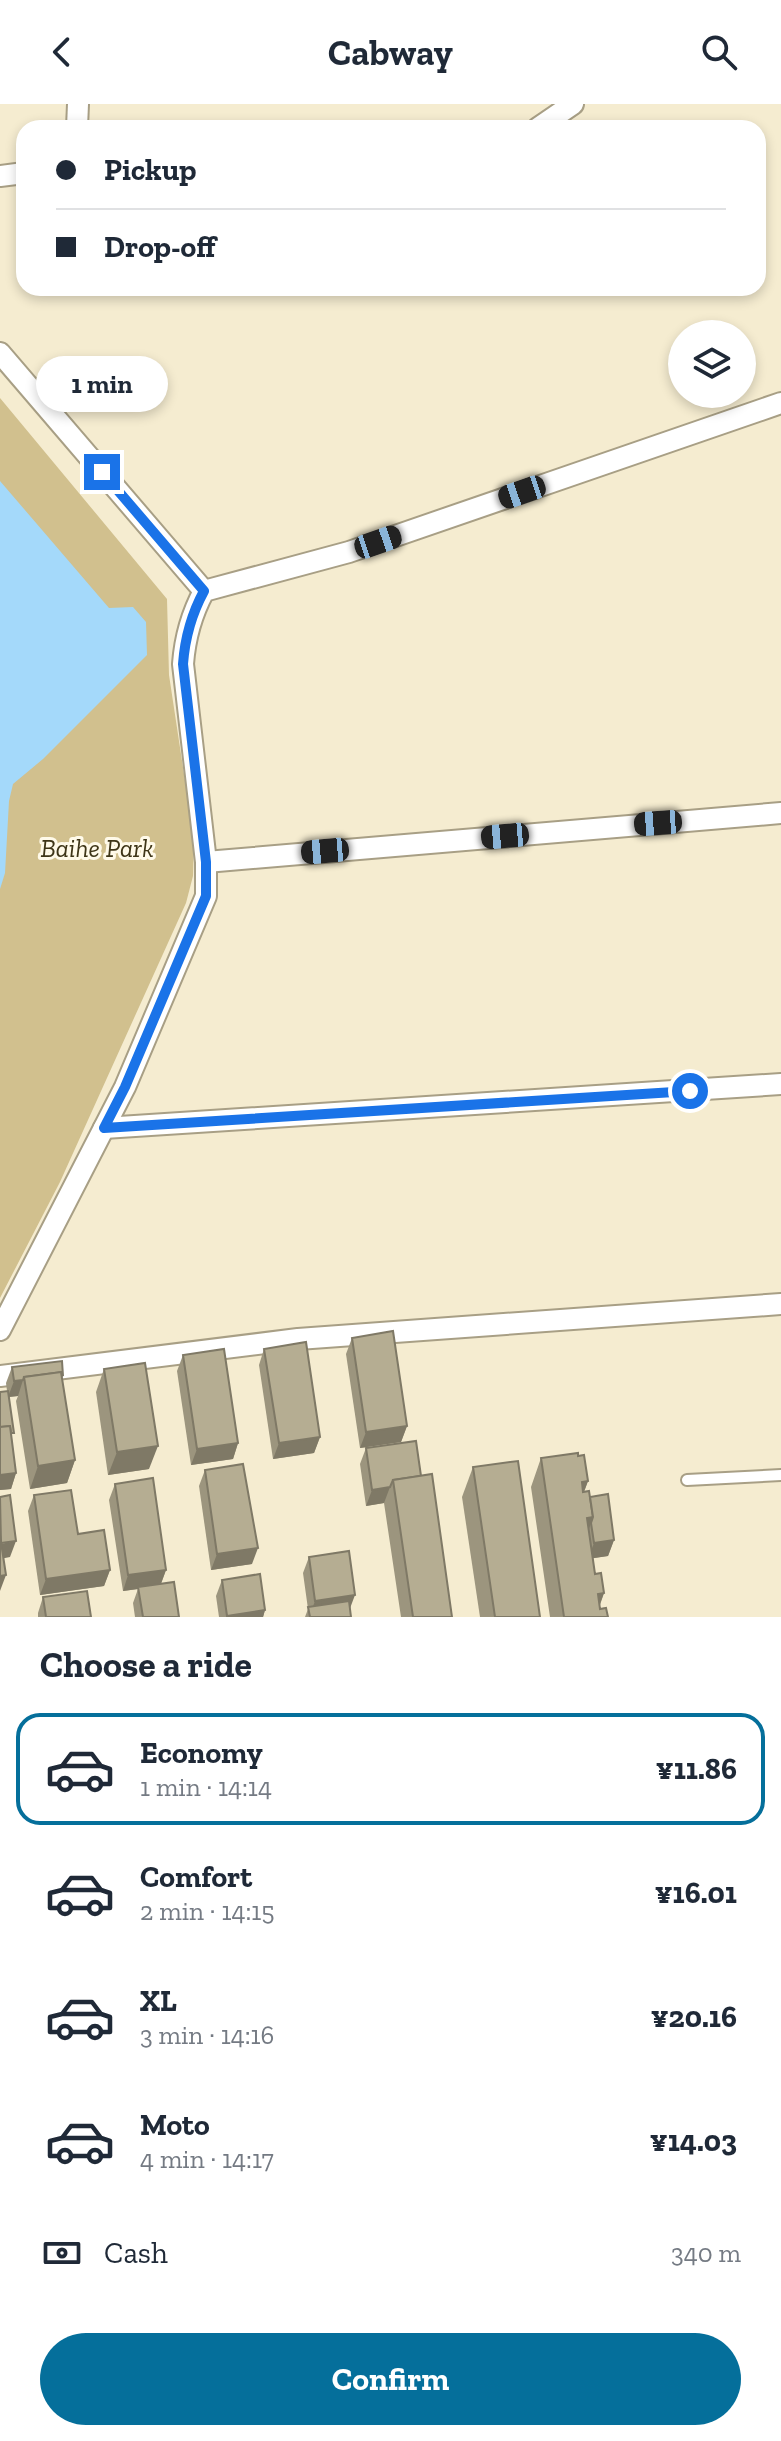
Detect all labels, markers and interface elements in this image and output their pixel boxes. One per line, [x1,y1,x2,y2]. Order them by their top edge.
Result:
icon: back [40,30,84,74]
icon: search [697,30,741,74]
text: Cabway [328,31,453,74]
text: Pickup [104,152,196,188]
text: Drop-off [104,229,216,265]
map controls [668,320,756,408]
button: layers [668,320,756,408]
callout: 1 min [36,356,168,412]
text: 1 min [71,368,133,400]
route end [84,454,120,490]
car [495,473,549,511]
car [351,523,405,561]
car [633,809,683,837]
car [480,822,530,850]
park label: Baihe Park [40,832,154,864]
car [300,837,350,865]
route start [672,1073,708,1109]
text: Choose a ride [40,1643,252,1686]
icon: car [44,1733,116,1805]
text: Economy [140,1735,263,1771]
text: ¥11.86 [656,1751,737,1787]
text: 1 min · 14:14 [140,1771,272,1803]
icon: car [44,1857,116,1929]
text: Comfort [140,1859,252,1895]
text: ¥16.01 [655,1875,737,1911]
text: 2 min · 14:15 [140,1895,275,1927]
icon: car [44,1981,116,2053]
text: XL [140,1983,177,2019]
text: ¥20.16 [651,1999,737,2035]
text: 3 min · 14:16 [140,2019,274,2051]
icon: car [44,2105,116,2177]
text: Moto [140,2107,210,2143]
text: ¥14.03 [650,2123,737,2159]
text: 4 min · 14:17 [140,2143,274,2175]
icon: cash [40,2231,84,2275]
text: Cash [104,2235,168,2271]
text: 340 m [671,2237,741,2269]
button: Confirm [40,2333,741,2425]

